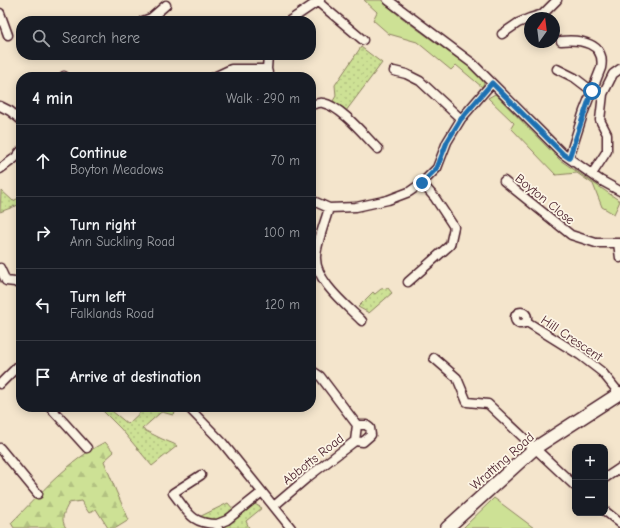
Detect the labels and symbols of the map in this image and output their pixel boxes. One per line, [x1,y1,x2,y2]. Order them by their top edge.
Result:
north arrow [524,12,560,48]
route start [583,82,601,100]
street label: Boyton Close [512,171,578,228]
route end [413,174,431,192]
street label: Hill Crescent [538,312,607,365]
street label: Wratting Road [467,429,537,493]
street label: Abbotts Road [279,430,347,488]

